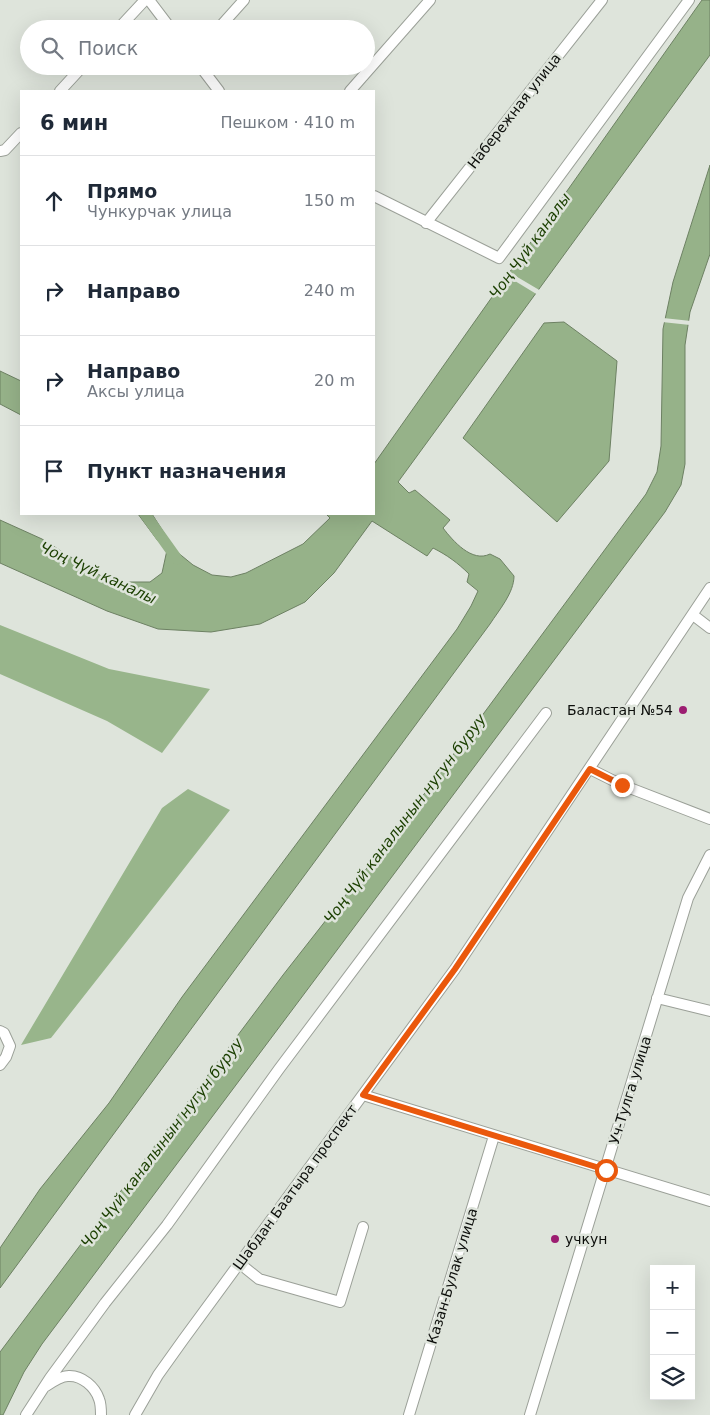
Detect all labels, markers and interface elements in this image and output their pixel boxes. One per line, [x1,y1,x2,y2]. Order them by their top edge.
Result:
search box [20,20,375,75]
icon: search [38,34,66,62]
text: Поиск [78,37,138,59]
street label: Набережная улица [464,50,564,172]
text: 6 мин [40,111,108,135]
text: Пешком · 410 m [220,113,355,132]
text: Прямо [87,180,157,202]
icon: ahead [40,187,68,215]
water label: Чоң Чүй каналы [486,189,575,302]
text: 150 m [304,191,355,210]
text: Чункурчак улица [87,202,232,221]
icon: right [40,277,68,305]
text: Направо [87,280,180,302]
text: 240 m [304,281,355,300]
text: Направо [87,360,180,382]
icon: right [40,367,68,395]
text: 20 m [314,371,355,390]
text: Аксы улица [87,382,185,401]
icon: arrive [40,457,68,485]
text: Пункт назначения [87,460,286,482]
water label: Чоң Чүй каналы [37,538,159,608]
place label: Баластан №54 [567,702,673,718]
marker: Баластан №54 [677,704,689,716]
water label: Чоң Чүй каналынын нугун буруу [320,710,491,928]
route end [611,774,634,797]
water label: Чоң Чүй каналынын нугун буруу [77,1034,248,1252]
street label: Уч-Тулга улица [606,1034,654,1146]
street label: Шабдан Баатыра проспект [230,1101,360,1273]
route start [595,1159,618,1182]
street label: Казан-Булак улица [424,1206,480,1346]
place label: учкун [565,1231,607,1247]
marker: учкун [549,1233,561,1245]
map controls [650,1265,695,1400]
button: + [650,1265,695,1310]
button: − [650,1310,695,1355]
button: layers [650,1355,695,1400]

